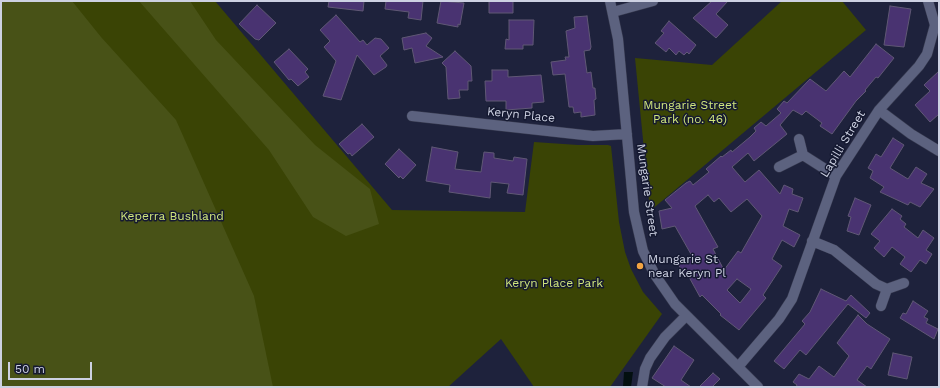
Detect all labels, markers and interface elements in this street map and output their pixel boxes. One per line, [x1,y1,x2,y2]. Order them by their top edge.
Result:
park label: Mungarie Street Park (no. 46) [643,98,737,126]
street label: Keryn Place [486,104,556,126]
street label: Lapilli Street [817,108,869,180]
street label: Mungarie Street [633,143,661,237]
park label: Keperra Bushland [120,209,224,223]
place label: Mungarie St near Keryn Pl [648,252,726,280]
marker: Mungarie St near Keryn Pl [635,261,645,271]
park label: Keryn Place Park [505,276,603,290]
scale bar [10,354,94,380]
text: 50 m [15,362,45,376]

